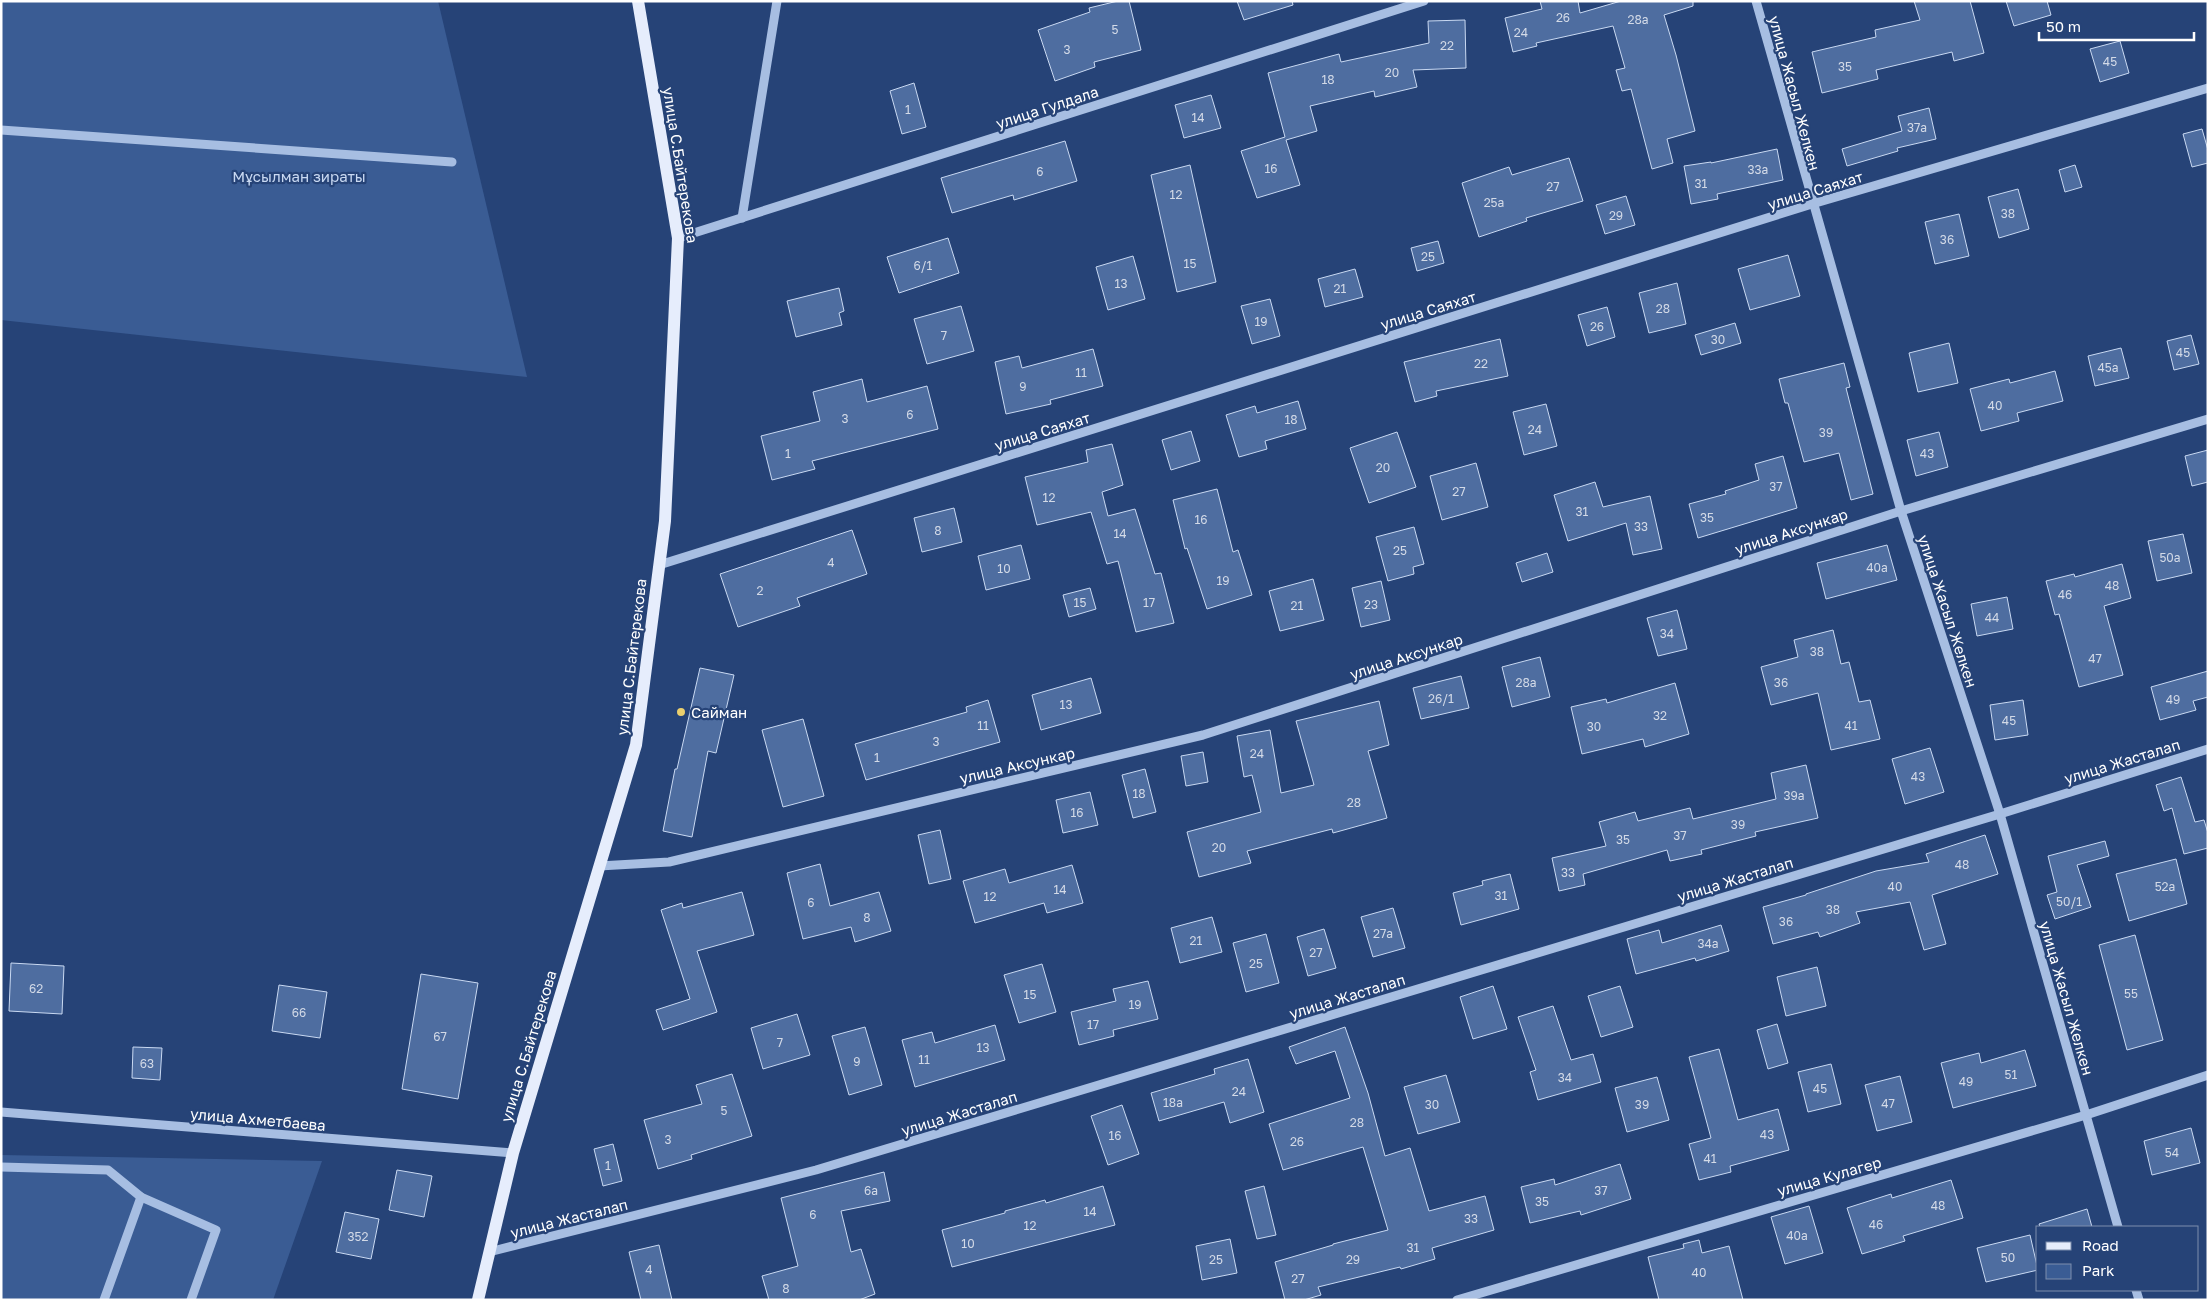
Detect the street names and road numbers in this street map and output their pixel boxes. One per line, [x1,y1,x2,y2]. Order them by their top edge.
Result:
street label: улица Жасыл Желкен [1766,14,1824,172]
street label: улица Гулдала [993,82,1101,132]
street label: улица С.Байтерекова [660,86,702,244]
street label: улица Саяхат [1765,167,1865,213]
street label: улица Саяхат [1378,287,1478,333]
street label: улица Саяхат [992,408,1092,454]
street label: улица Аксункар [1732,504,1850,558]
street label: улица Жасыл Желкен [1915,532,1981,690]
street label: улица С.Байтерекова [612,578,650,736]
street label: улица Аксункар [1347,629,1465,683]
street label: улица Жасталап [2062,735,2182,787]
street label: улица Аксункар [958,743,1076,787]
street label: улица Жасталап [1675,853,1795,905]
street label: улица Жасыл Желкен [2036,919,2098,1077]
street label: улица С.Байтерекова [496,968,560,1124]
street label: улица Жасталап [1287,970,1407,1022]
street label: улица Жасталап [899,1087,1019,1139]
street label: улица Ахметбаева [189,1104,327,1134]
street label: улица Кулагер [1775,1153,1883,1199]
street label: улица Жасталап [508,1195,630,1241]

